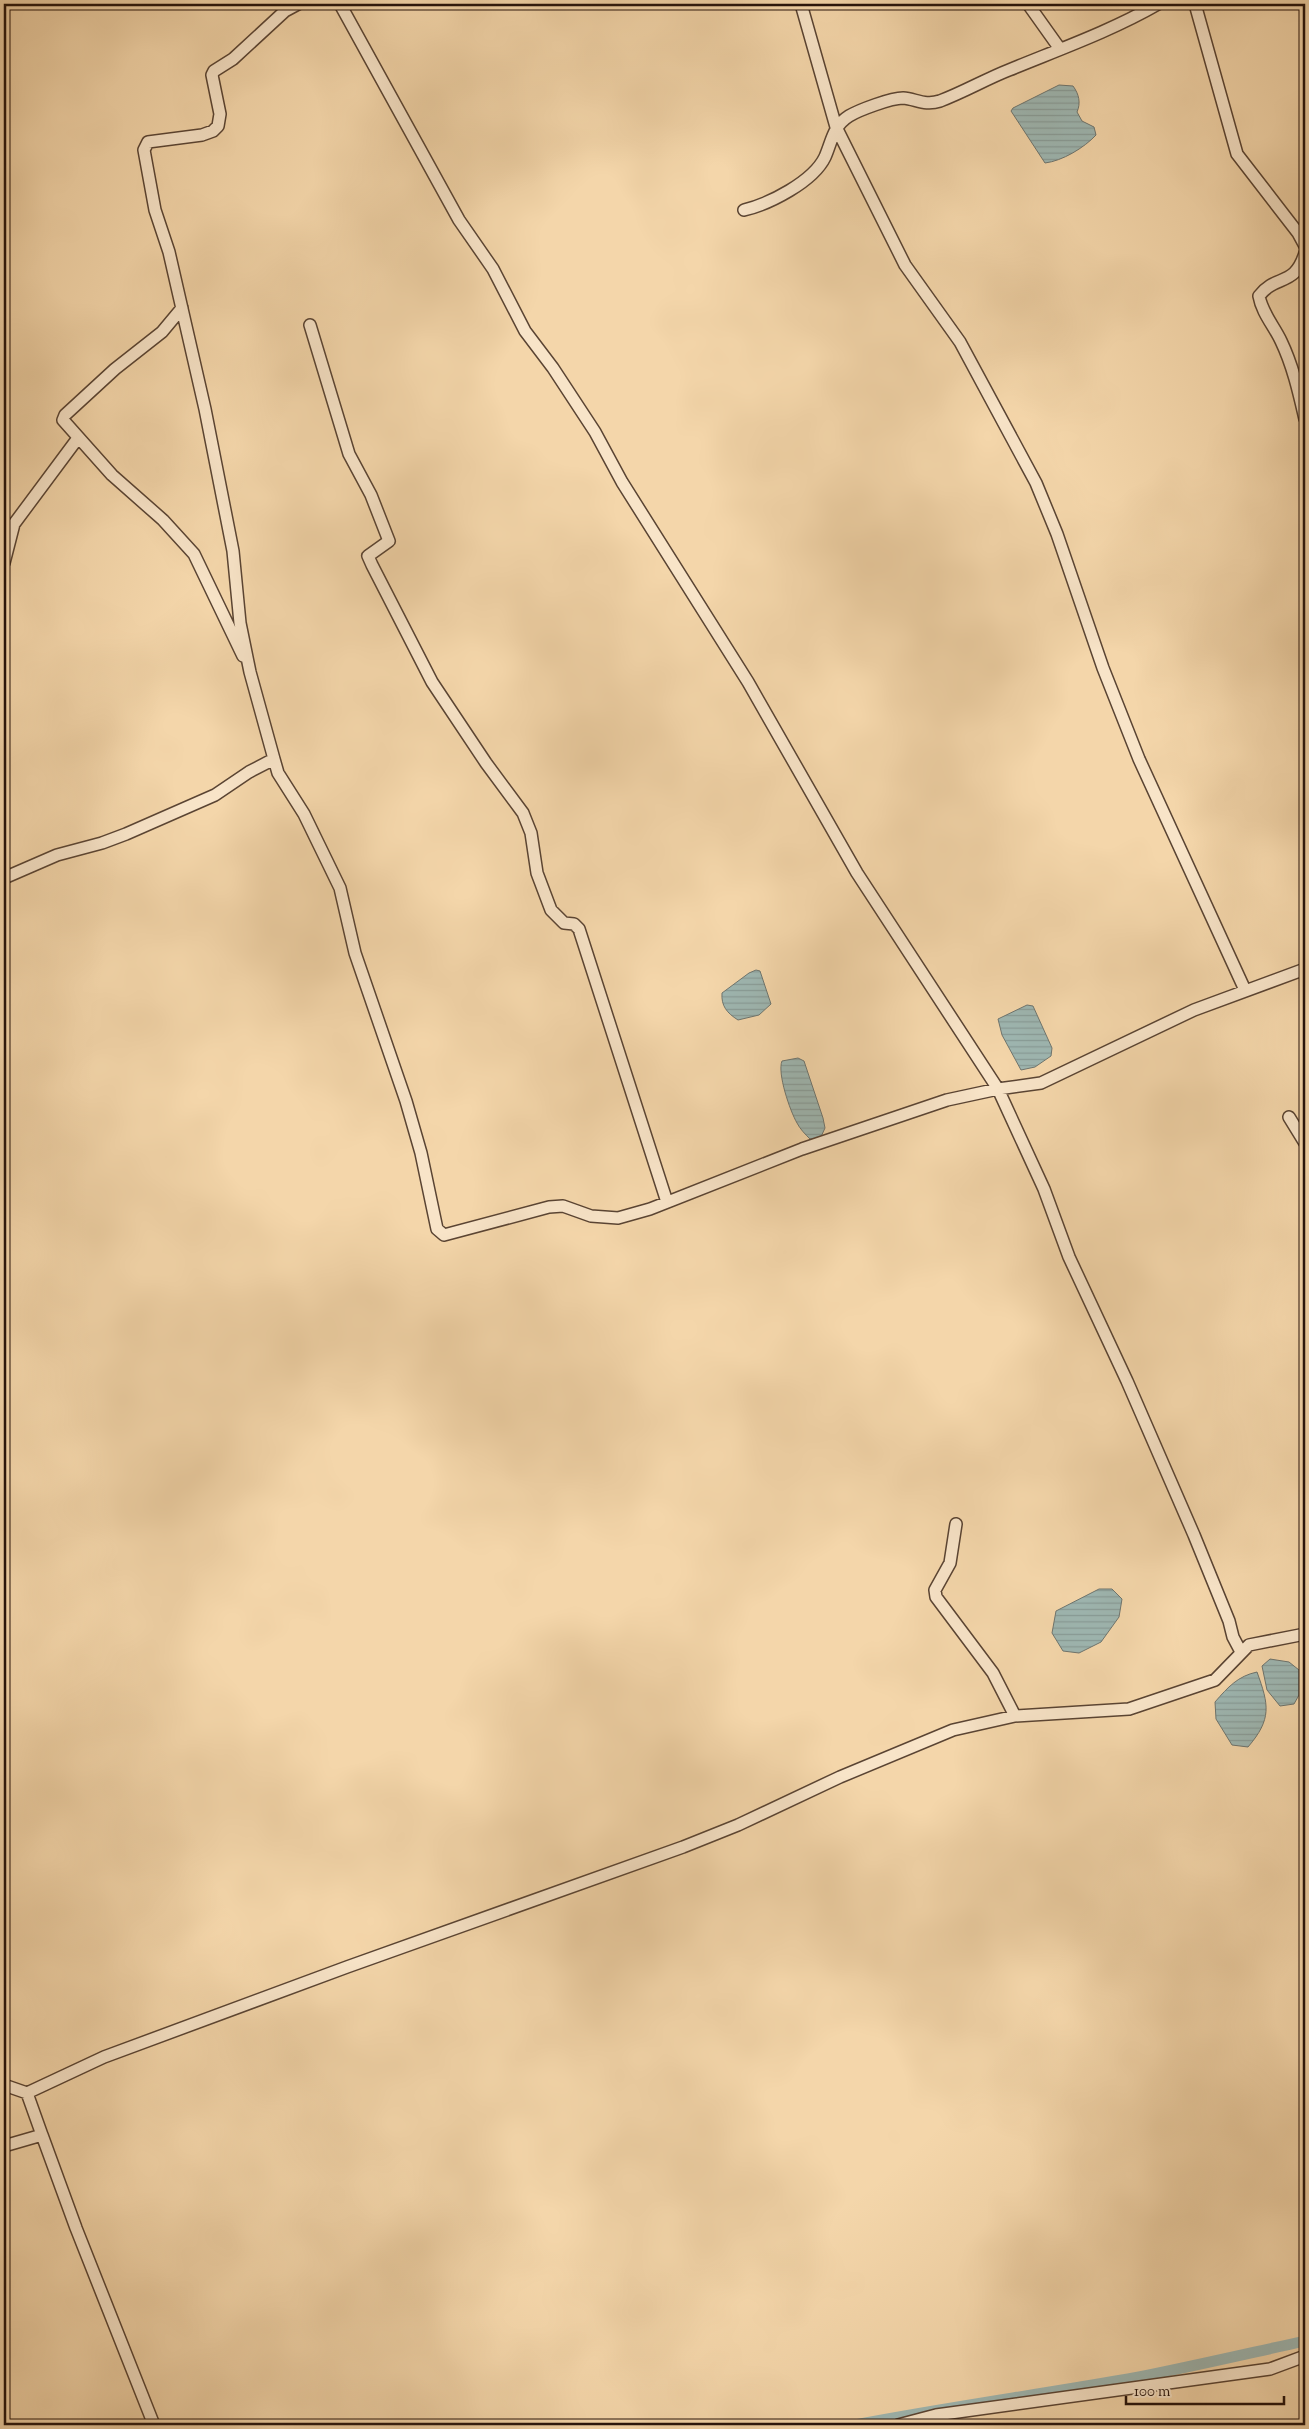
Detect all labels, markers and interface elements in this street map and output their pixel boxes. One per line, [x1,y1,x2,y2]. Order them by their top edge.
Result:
scale bar [1126,2374,1284,2406]
text: 100 m [1134,2382,1171,2403]

